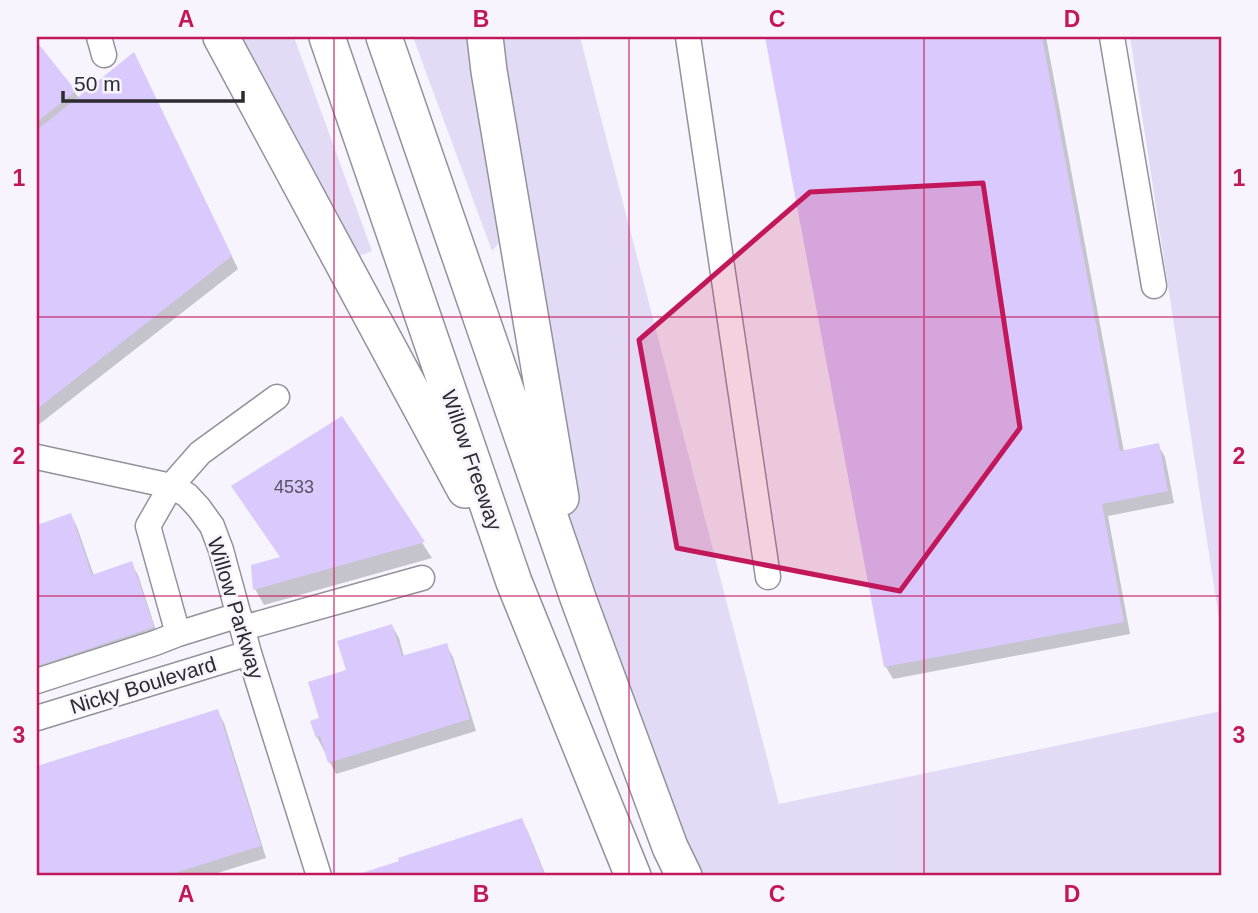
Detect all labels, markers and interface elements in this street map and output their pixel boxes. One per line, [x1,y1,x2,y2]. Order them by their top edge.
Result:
text: A [178,6,194,32]
text: B [473,6,489,32]
text: C [769,6,785,32]
text: D [1064,6,1080,32]
scale bar [63,60,243,104]
text: 50 m [74,72,121,95]
text: 1 [13,165,26,191]
text: 1 [1233,165,1246,191]
street label: Willow Freeway [437,387,507,534]
text: 2 [13,443,25,469]
text: 2 [1233,443,1245,469]
house number: 4533 [274,477,314,497]
street label: Willow Parkway [204,534,269,682]
street label: Nicky Boulevard [67,652,219,718]
text: 3 [13,722,25,748]
text: 3 [1233,722,1245,748]
text: A [178,881,194,907]
text: B [473,881,489,907]
text: C [769,881,785,907]
text: D [1064,881,1080,907]

